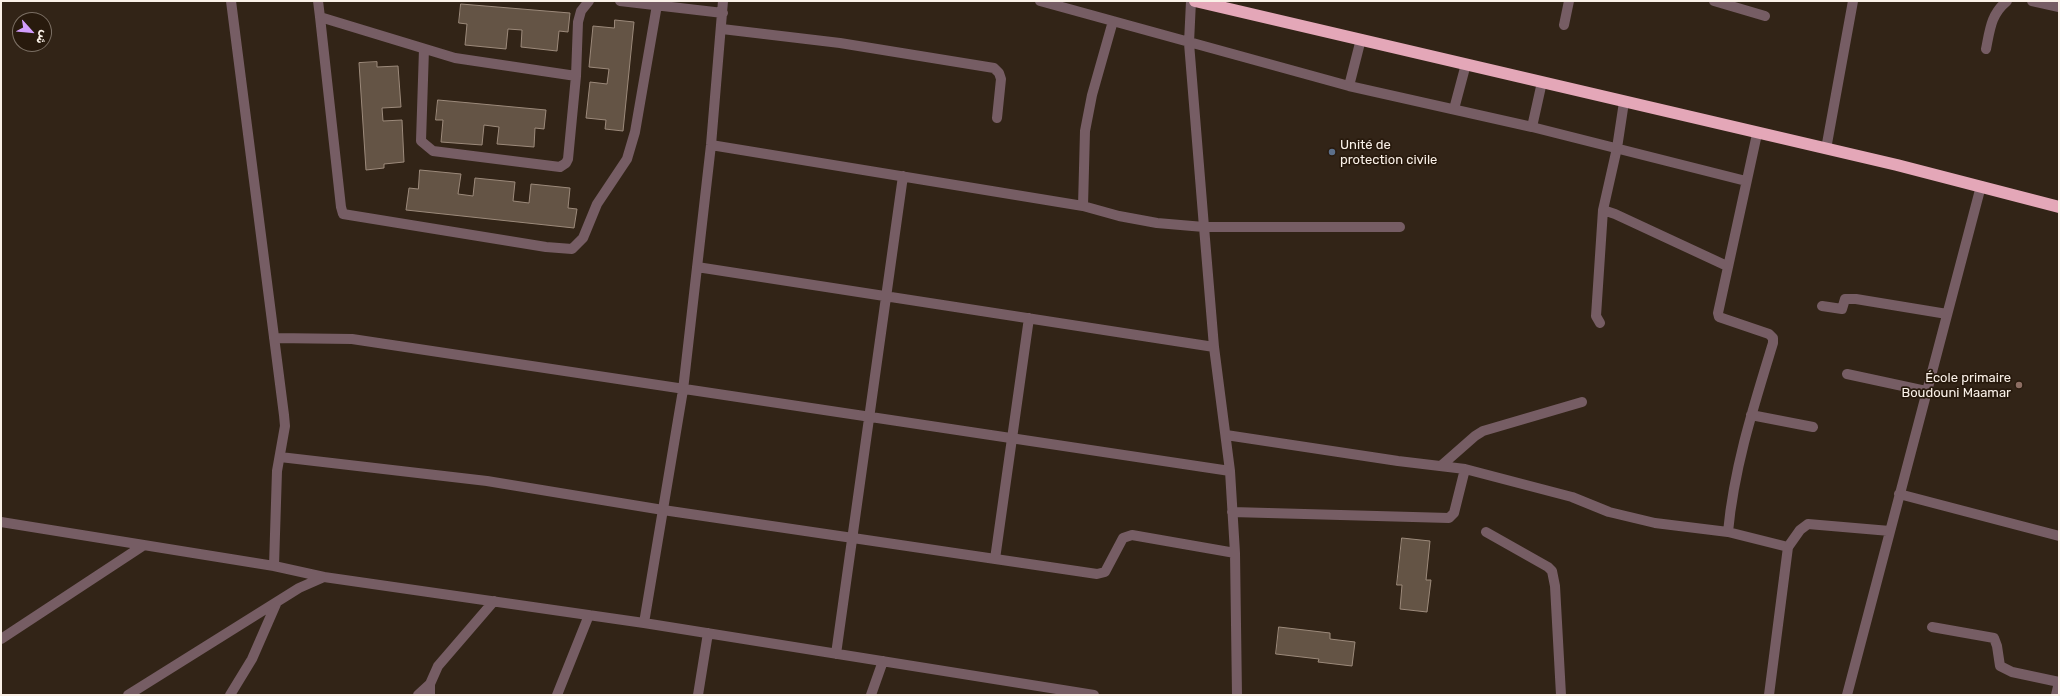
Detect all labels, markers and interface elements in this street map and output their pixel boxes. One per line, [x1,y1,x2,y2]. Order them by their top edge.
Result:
north arrow [12,12,52,52]
text: ش [33,28,51,46]
place label: Unité de protection civile [1340,137,1437,168]
marker: Unité de protection civile [1327,147,1337,157]
place label: École primaire Boudouni Maamar [1901,370,2011,401]
marker: École primaire Boudouni Maamar [2014,380,2024,390]

